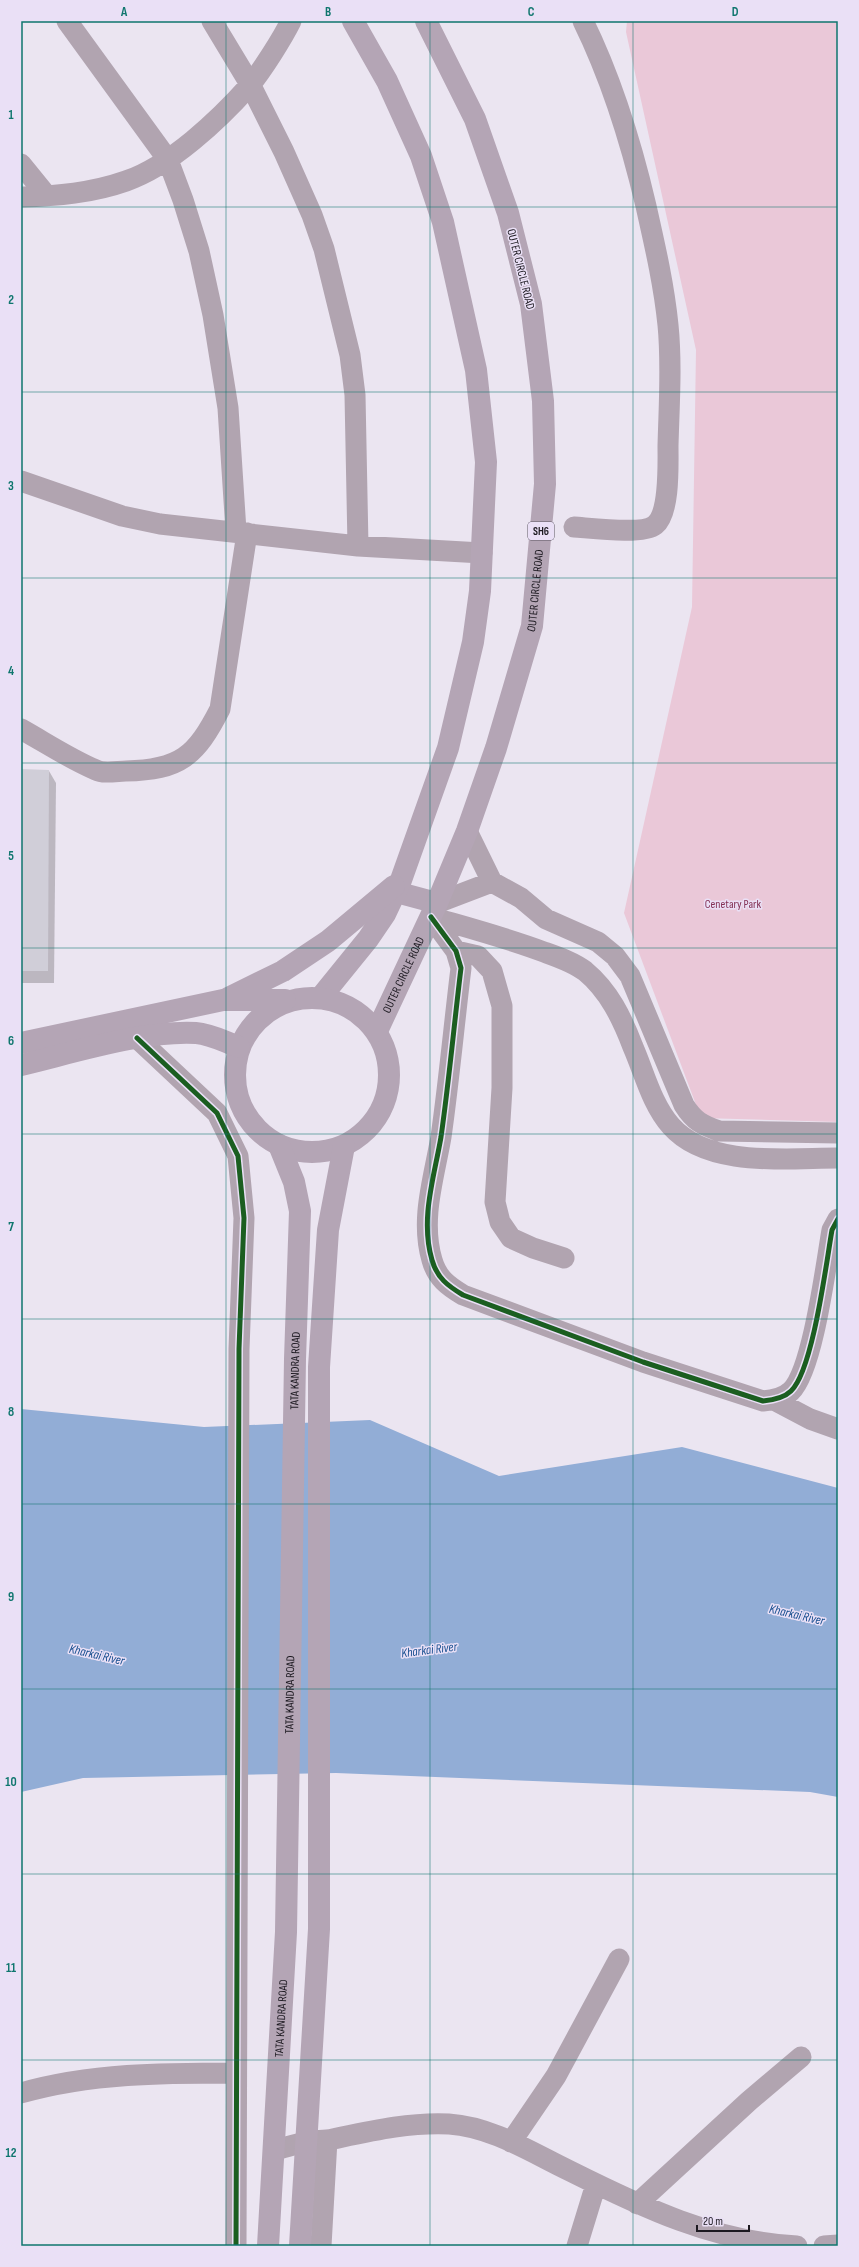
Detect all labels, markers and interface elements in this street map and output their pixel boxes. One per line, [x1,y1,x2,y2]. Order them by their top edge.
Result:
text: A [120,4,128,20]
text: B [325,4,331,20]
text: C [528,4,535,20]
text: D [732,4,739,20]
text: 1 [8,107,14,123]
street label: OUTER CIRCLE ROAD [503,227,538,311]
text: 2 [8,292,14,308]
text: 3 [8,478,14,494]
road number: SH6 [528,522,554,540]
street label: OUTER CIRCLE ROAD [524,549,547,634]
text: 4 [8,663,14,679]
text: 5 [8,848,14,864]
park label: Cenetary Park [705,897,762,912]
street label: OUTER CIRCLE ROAD [379,934,428,1016]
text: 6 [8,1033,14,1049]
text: 7 [8,1219,14,1235]
street label: TATA KANDRA ROAD [287,1331,304,1410]
text: 8 [8,1404,14,1420]
text: 9 [8,1589,14,1605]
water label: Kharkai River [768,1601,827,1629]
water label: Kharkai River [400,1638,459,1661]
water label: Kharkai River [68,1641,127,1669]
street label: TATA KANDRA ROAD [282,1655,298,1734]
text: 10 [5,1774,17,1790]
text: 11 [6,1960,16,1976]
street label: TATA KANDRA ROAD [272,1979,291,2058]
text: 12 [6,2145,17,2161]
scale bar [697,2207,749,2233]
text: 20 m [703,2214,723,2229]

